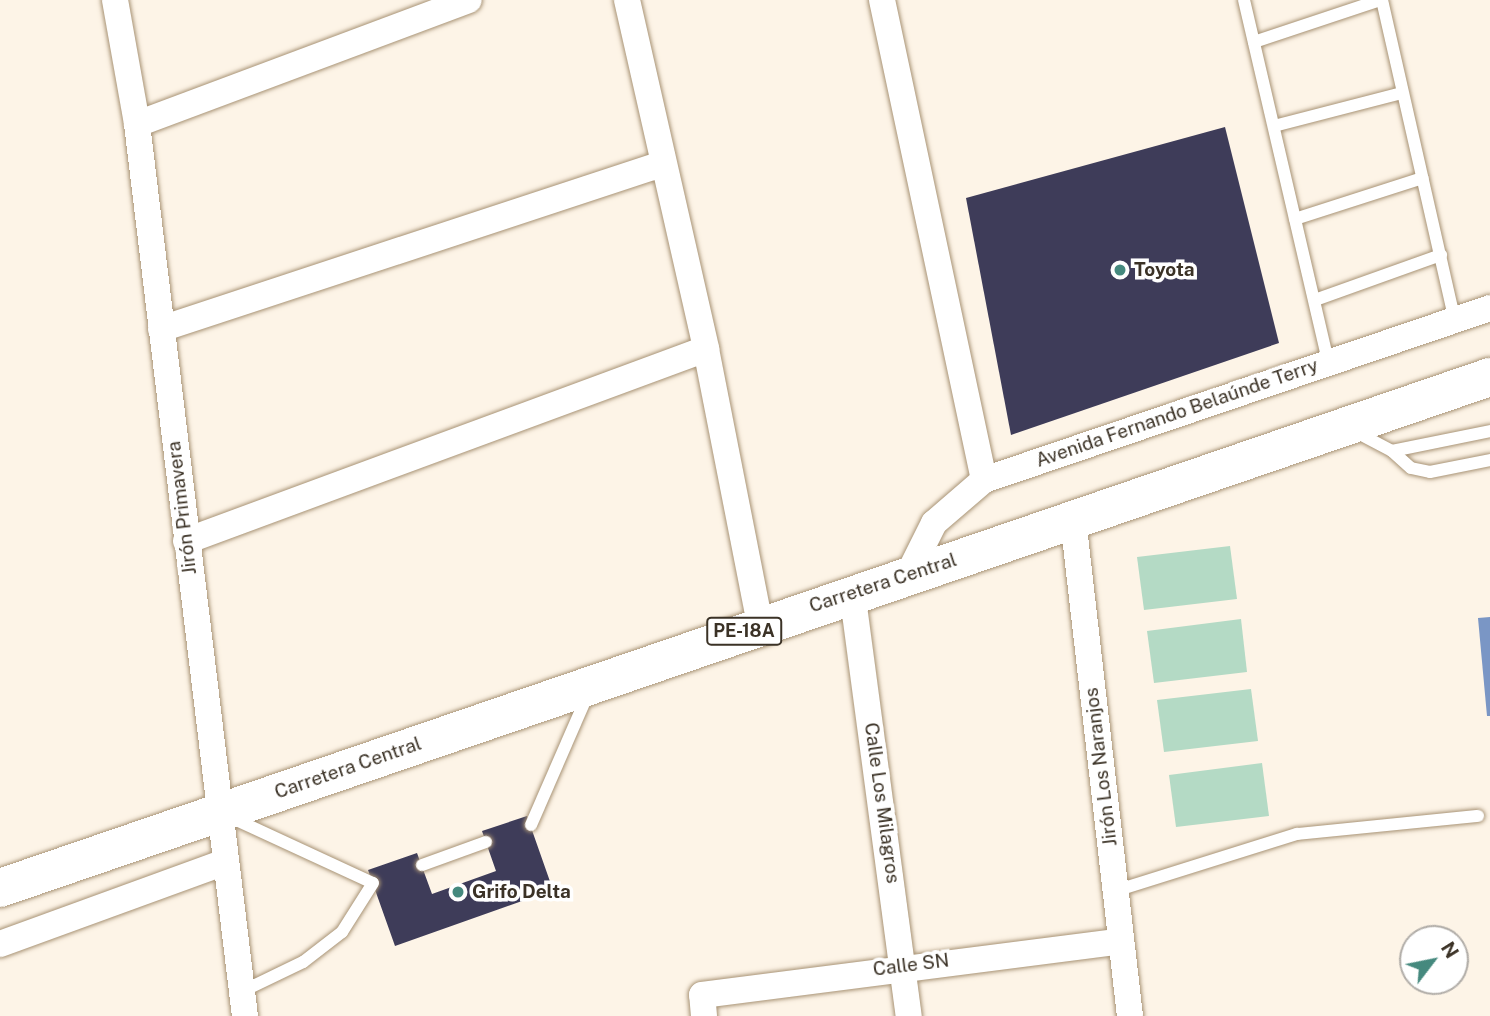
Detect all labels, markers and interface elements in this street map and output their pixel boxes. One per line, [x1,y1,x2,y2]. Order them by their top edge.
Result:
place label: Toyota [1134,259,1195,281]
marker: Toyota [1112,262,1128,278]
street label: Avenida Fernando Belaúnde Terry [1033,354,1321,472]
street label: Jirón Primavera [162,440,202,576]
street label: Carretera Central [806,548,960,618]
road number: PE-18A [706,616,782,646]
street label: Jirón Los Naranjos [1080,686,1122,848]
street label: Calle Los Milagros [859,721,905,885]
street label: Carretera Central [272,732,424,804]
place label: Grifo Delta [472,881,571,903]
marker: Grifo Delta [450,884,466,900]
north arrow [1399,925,1469,995]
text: N [1437,938,1463,962]
street label: Calle SN [872,949,950,981]

